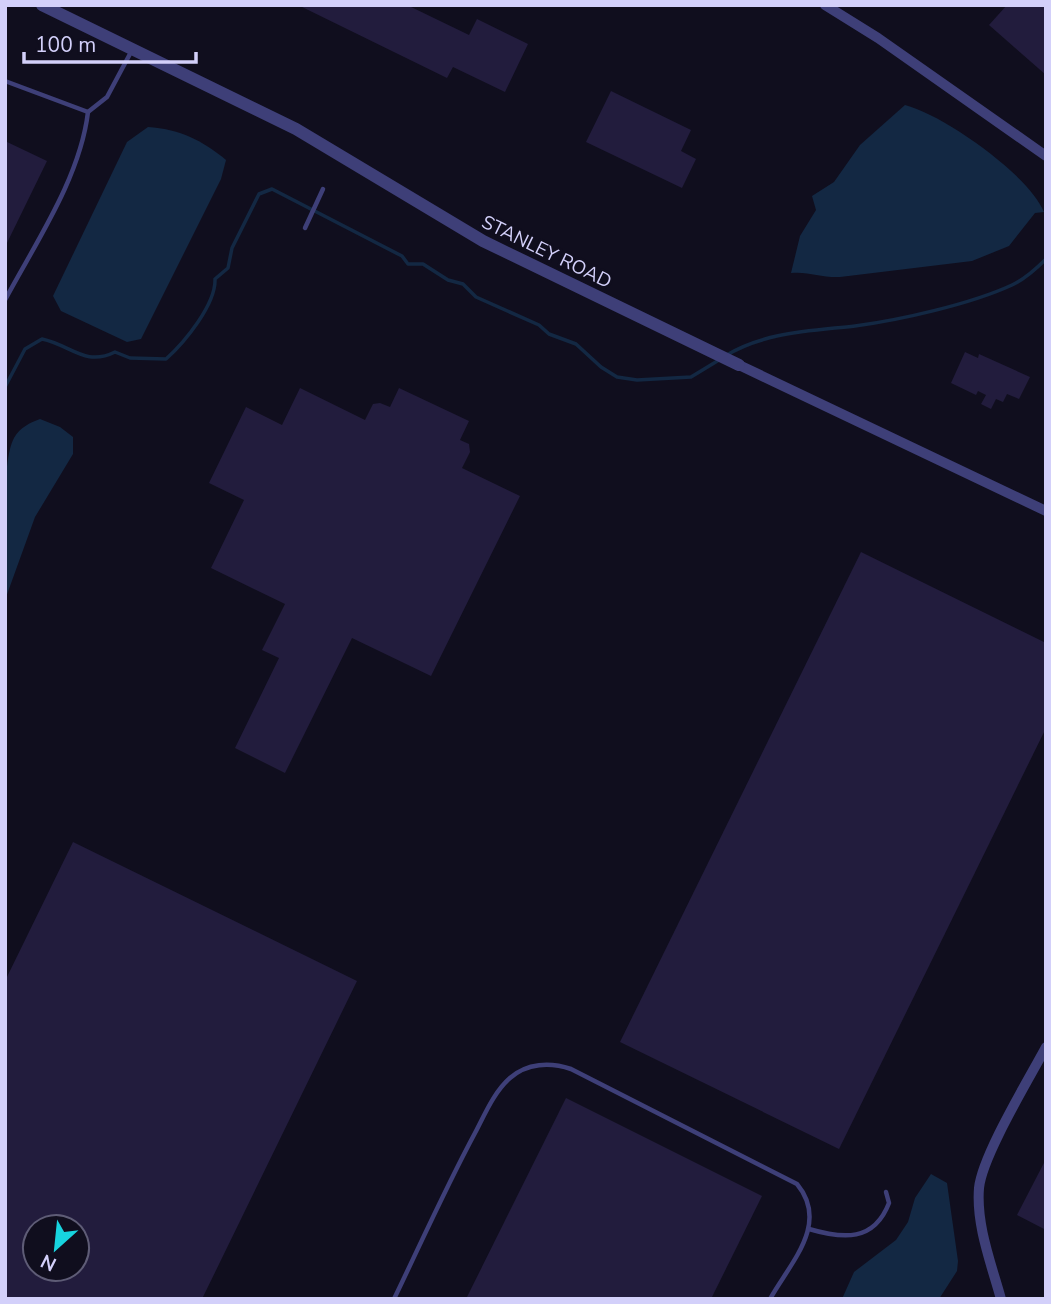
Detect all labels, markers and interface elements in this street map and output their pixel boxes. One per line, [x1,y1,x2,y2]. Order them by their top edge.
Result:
scale bar [24,21,196,65]
text: 100 m [35,31,96,59]
street label: STANLEY ROAD [477,209,616,295]
north arrow [21,1213,91,1283]
text: N [36,1247,61,1277]

